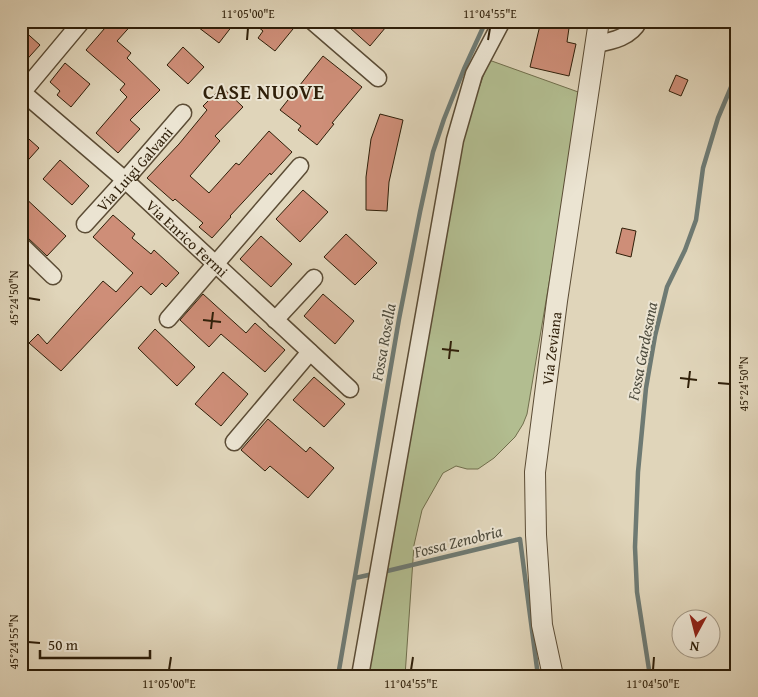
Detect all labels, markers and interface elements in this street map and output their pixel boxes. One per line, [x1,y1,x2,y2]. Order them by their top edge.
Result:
text: 11°05'00"E [221,5,275,22]
text: 11°04'55"E [463,5,517,22]
district label: CASE NUOVE [203,77,325,106]
street label: Via Luigi Galvani [91,122,177,216]
street label: Via Enrico Fermi [142,195,233,281]
text: 45°24'50"N [5,270,22,326]
water label: Fossa Gardesana [621,299,663,403]
water label: Fossa Rosella [364,301,402,384]
street label: Via Zeviana [536,310,566,386]
text: 45°24'50"N [735,356,752,412]
water label: Fossa Zenobria [410,518,505,564]
north arrow [670,610,720,660]
text: 45°24'55"N [5,614,22,670]
scale bar [40,627,150,659]
text: 50 m [48,634,79,655]
text: N [688,636,700,657]
text: 11°05'00"E [142,675,196,692]
text: 11°04'55"E [384,675,438,692]
text: 11°04'50"E [626,675,680,692]

